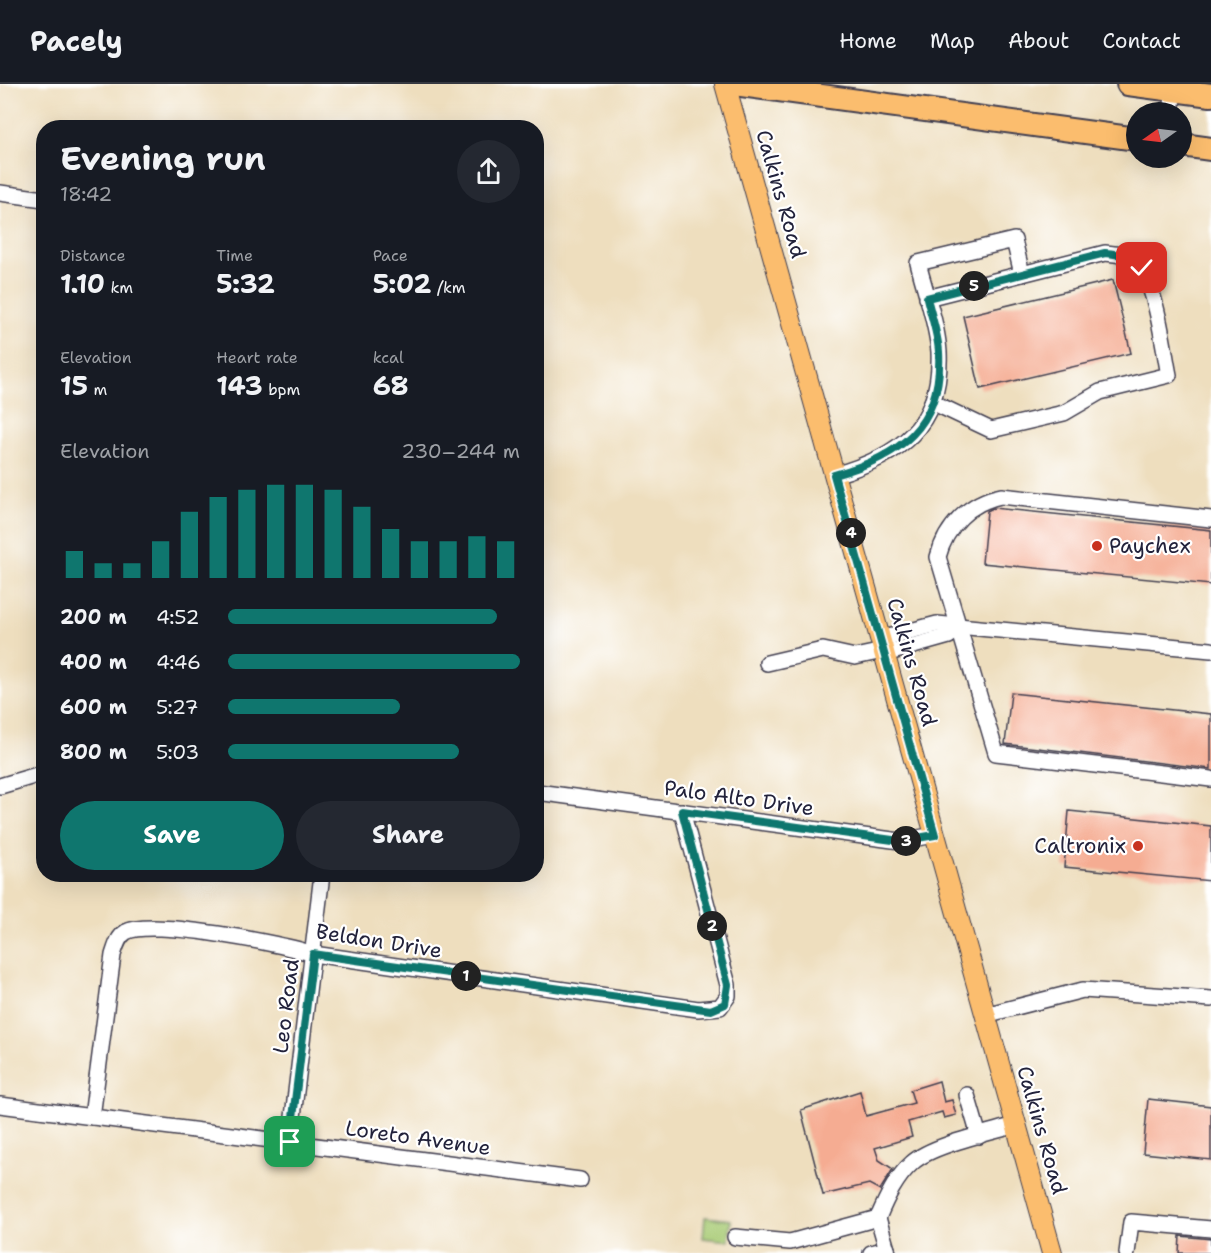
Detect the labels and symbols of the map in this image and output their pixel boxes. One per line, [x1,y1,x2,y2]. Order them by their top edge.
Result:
north arrow [1126,102,1192,168]
street label: Calkins Road [749,127,813,261]
pin [1116,242,1167,293]
pin: 5 [959,271,989,301]
pin: 4 [836,518,866,548]
place label: Paychex [1109,532,1191,560]
marker: Paychex [1090,539,1104,553]
street label: Calkins Road [880,595,944,729]
street label: Palo Alto Drive [662,774,816,822]
pin: 3 [891,826,921,856]
place label: Caltronix [1034,832,1126,860]
marker: Caltronix [1131,839,1145,853]
pin: 2 [697,911,727,941]
street label: Beldon Drive [314,917,444,965]
street label: Leo Road [266,957,306,1055]
pin: 1 [451,961,481,991]
street label: Calkins Road [1010,1063,1074,1197]
street label: Loreto Avenue [344,1114,492,1162]
pin [264,1116,315,1167]

